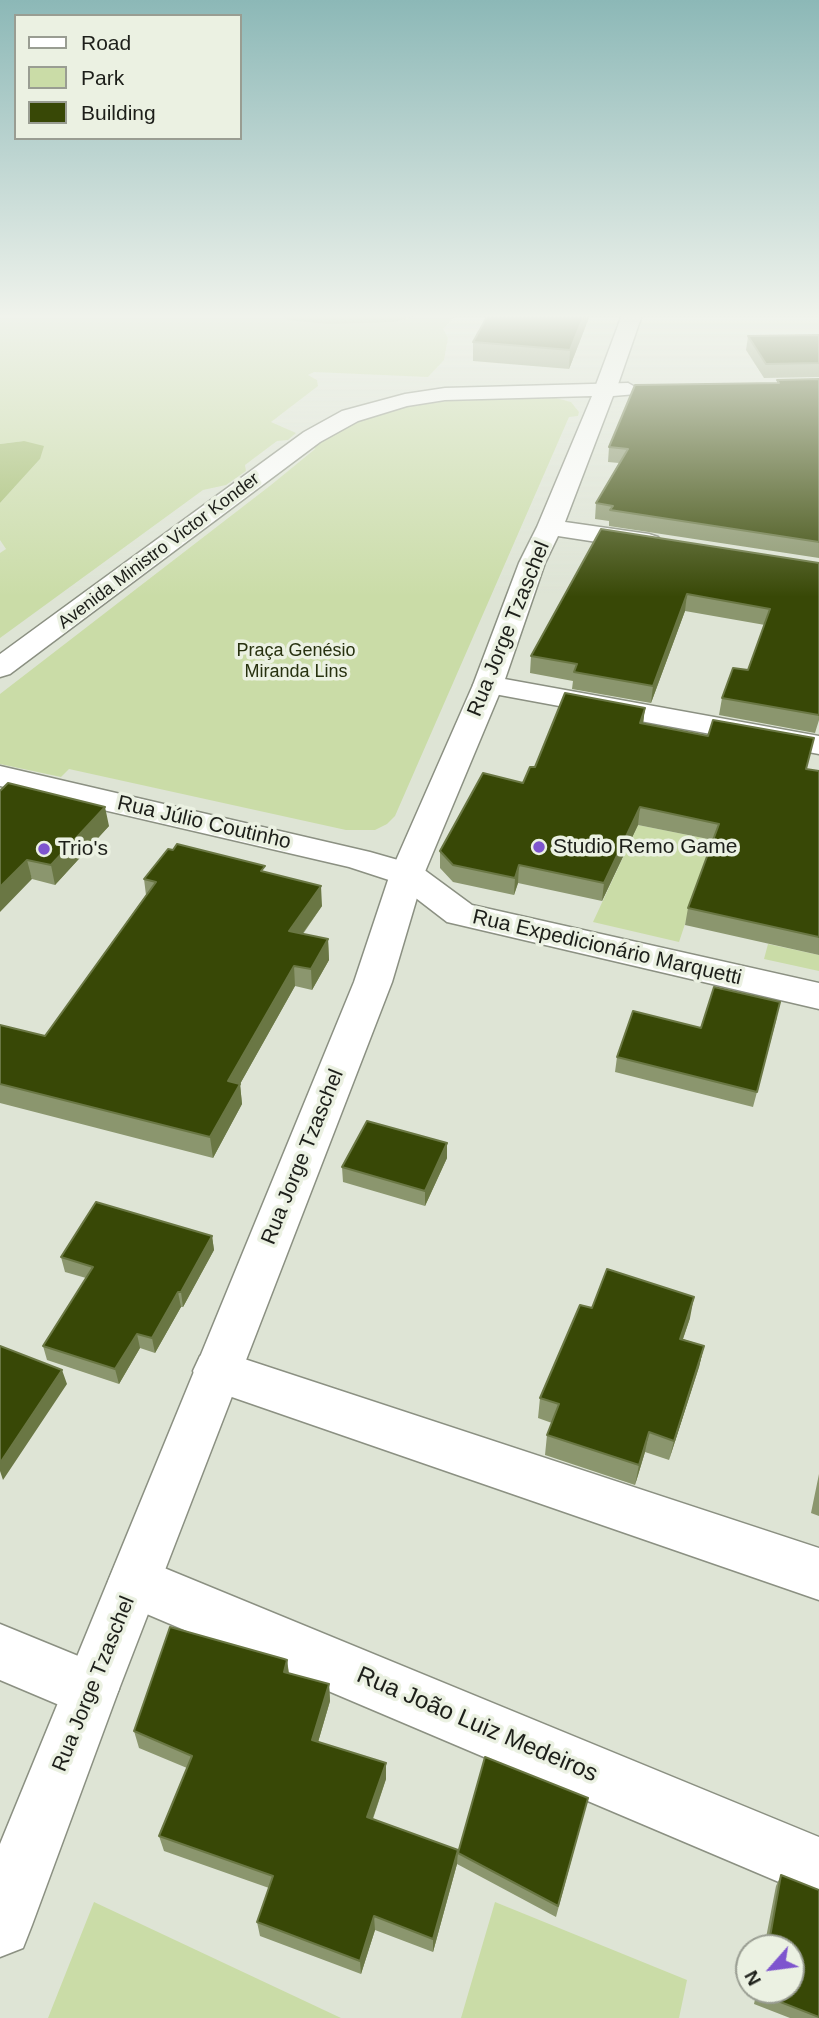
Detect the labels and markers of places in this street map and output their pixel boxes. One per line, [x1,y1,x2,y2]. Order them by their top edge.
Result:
place label: Studio Remo Game [553,834,737,860]
place label: Trio's [58,836,108,862]
marker: Studio Remo Game [531,839,547,855]
marker: Trio's [36,841,52,857]

